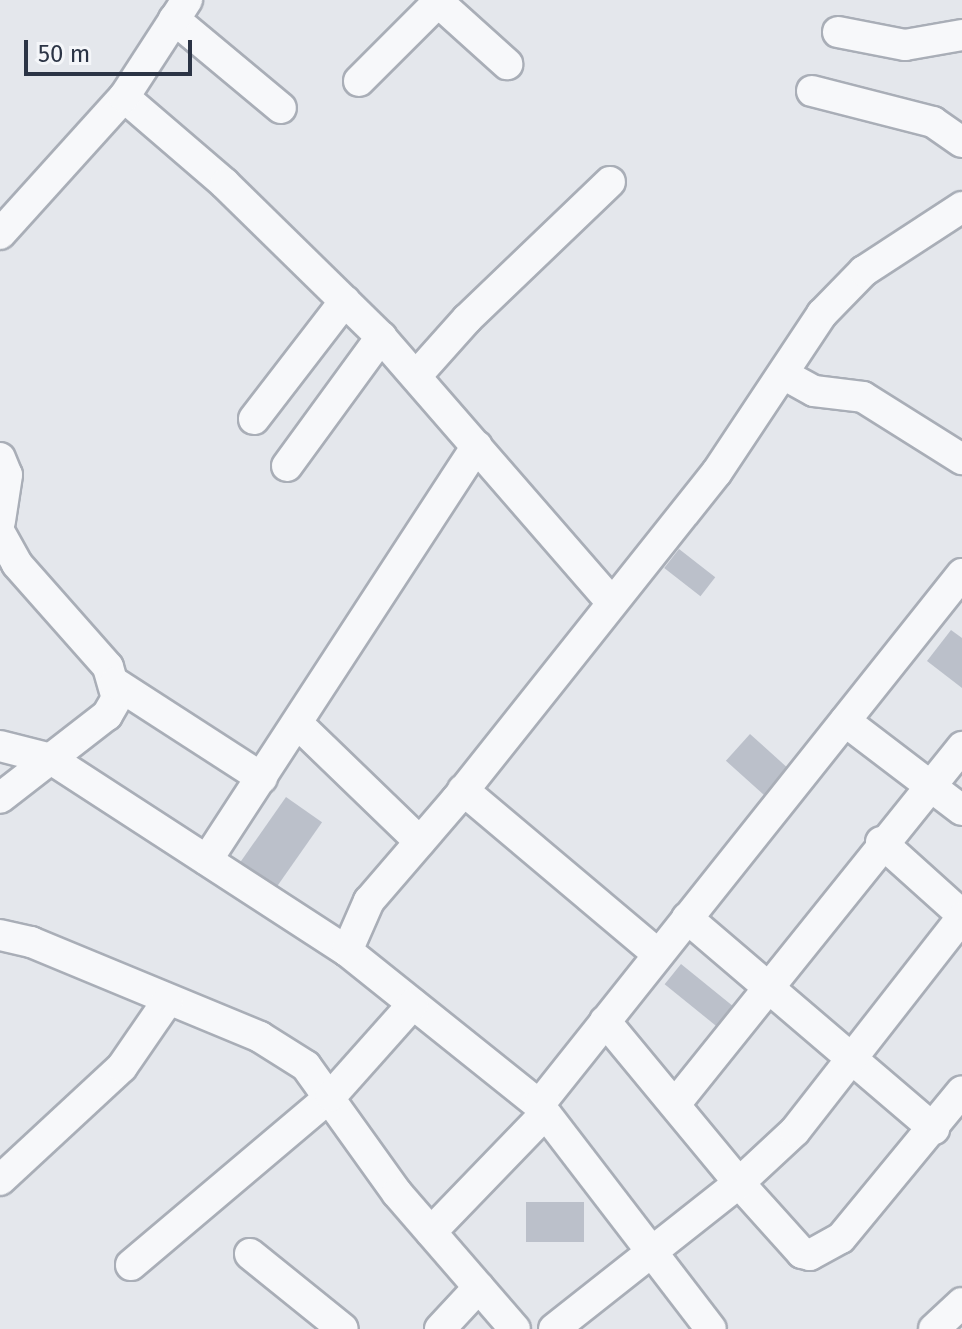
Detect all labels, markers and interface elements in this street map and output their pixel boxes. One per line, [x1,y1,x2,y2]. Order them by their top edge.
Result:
scale bar [28,24,196,74]
text: 50 m [38,40,90,68]

